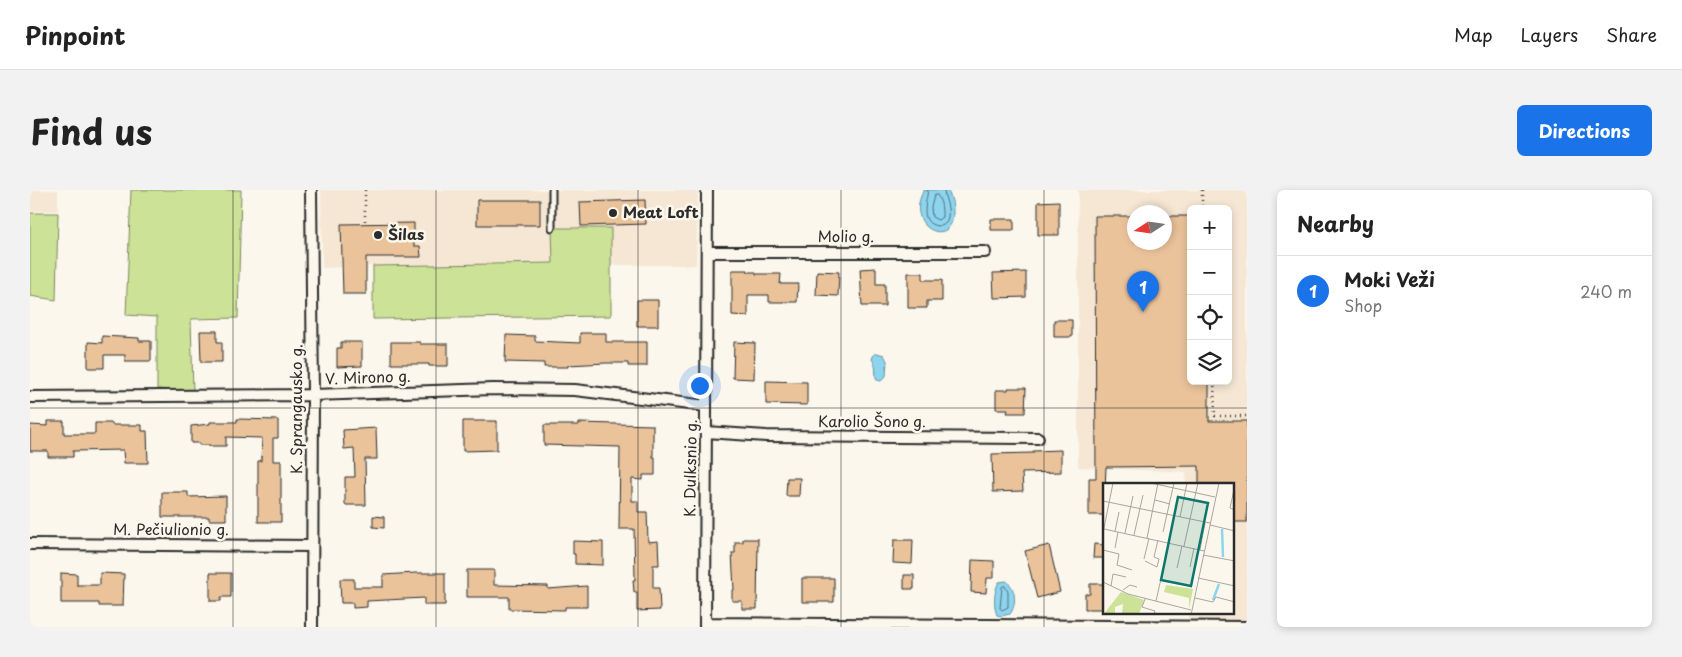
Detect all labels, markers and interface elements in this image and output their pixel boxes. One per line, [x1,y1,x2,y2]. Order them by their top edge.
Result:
text: Pinpoint [25,17,126,53]
text: Map [1454,21,1493,48]
text: Layers [1521,21,1578,48]
text: Share [1606,21,1657,48]
text: Find us [30,104,152,157]
button: Directions [1517,105,1652,156]
place label: Meat Loft [623,200,699,223]
north arrow [1127,205,1172,250]
map controls [1187,205,1232,385]
button: + [1187,205,1232,250]
marker: Meat Loft [607,207,619,219]
text: Nearby [1297,207,1374,239]
place label: Šilas [388,222,424,245]
street label: Molio g. [818,224,874,247]
marker: Šilas [372,229,384,241]
button: − [1187,250,1232,295]
text: Moki Veži [1344,265,1435,293]
pin: 1 [1127,271,1159,312]
text: 1 [1309,279,1317,303]
text: 240 m [1580,279,1632,303]
text: Shop [1344,293,1382,317]
button: locate [1187,295,1232,340]
button: layers [1187,340,1232,385]
street label: K. Sprangausko g. [284,344,307,474]
street label: V. Mirono g. [325,364,411,389]
your location [687,373,713,399]
street label: Karolio Šono g. [818,409,926,432]
street label: K. Dulksnio g. [677,419,702,517]
inset map [1103,483,1234,614]
street label: M. Pečiulionio g. [113,517,229,540]

